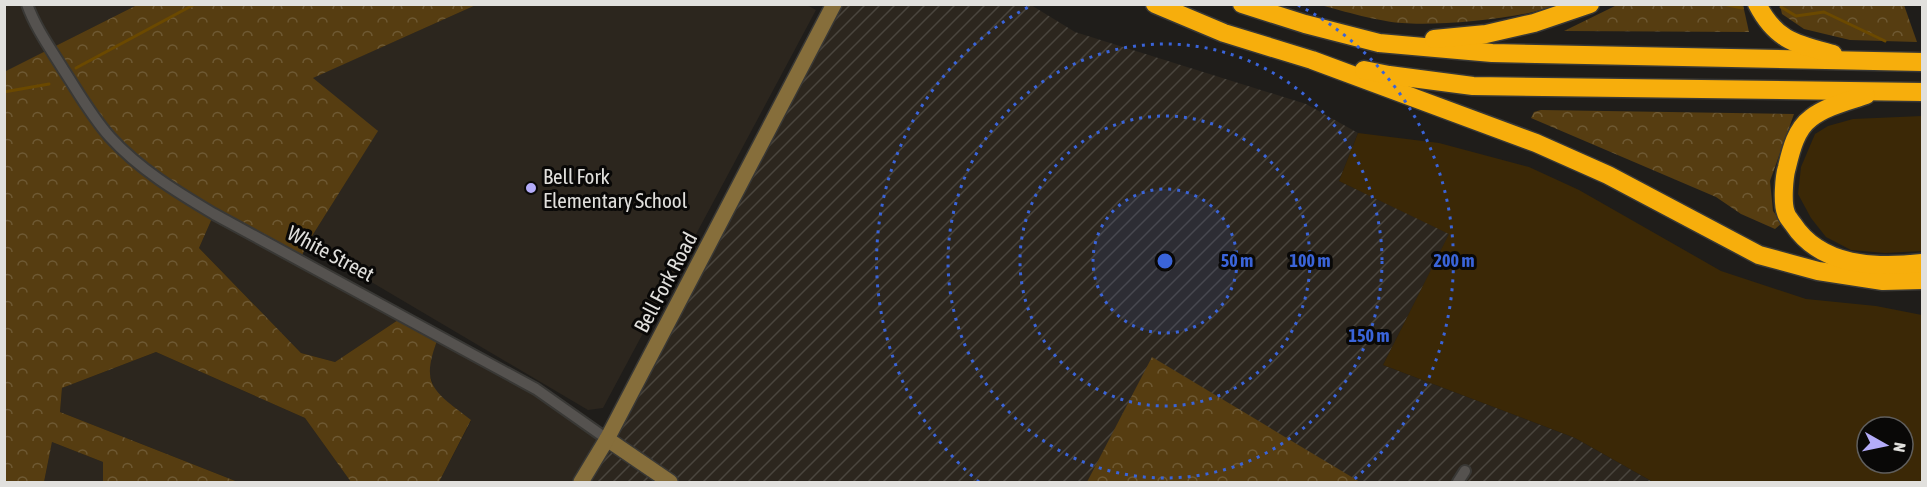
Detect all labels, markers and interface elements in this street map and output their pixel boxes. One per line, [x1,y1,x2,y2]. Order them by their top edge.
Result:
place label: Bell Fork Elementary School [543,164,688,212]
marker: Bell Fork Elementary School [524,181,538,195]
street label: White Street [284,220,378,286]
street label: Bell Fork Road [629,228,701,336]
text: 50 m [1221,250,1253,271]
text: 100 m [1290,250,1330,271]
text: 200 m [1434,250,1474,271]
centre of rings [1155,251,1175,271]
text: 150 m [1349,325,1389,346]
north arrow [1855,415,1915,475]
text: N [1890,441,1909,453]

